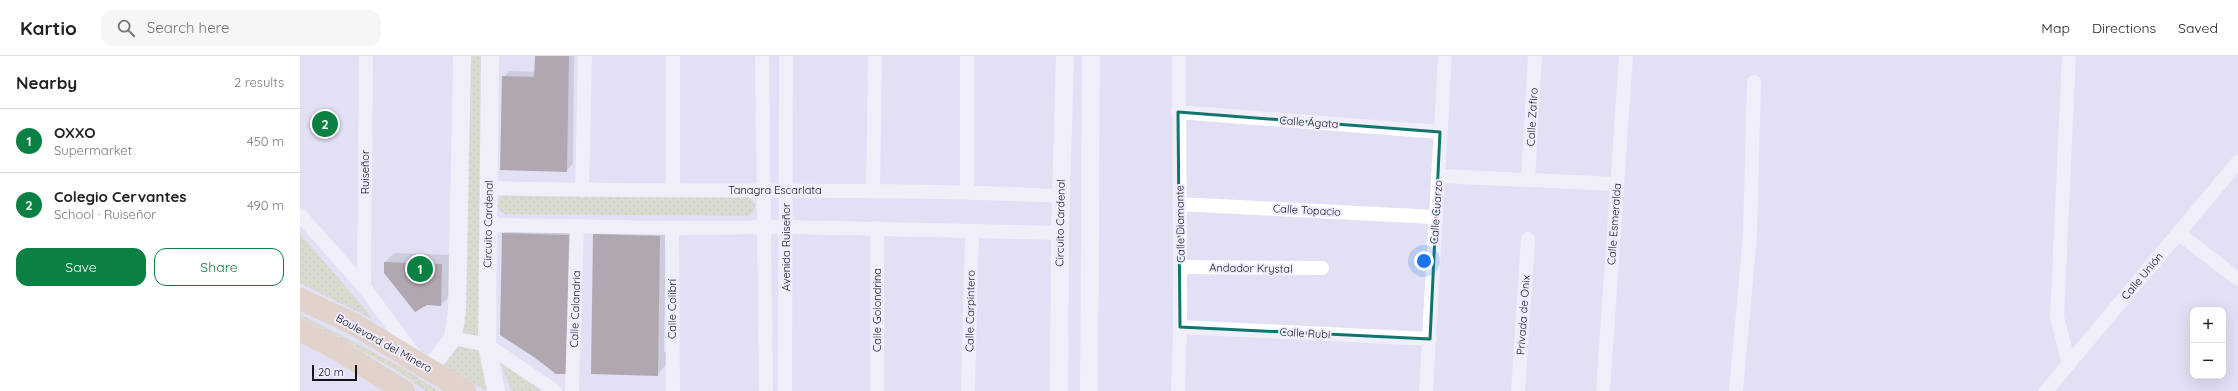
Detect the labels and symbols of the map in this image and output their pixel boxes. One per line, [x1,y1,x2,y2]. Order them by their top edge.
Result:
street label: Calle Zafiro [1523,87,1541,147]
pin: 2 [312,109,338,139]
street label: Calle Ágata [1279,113,1339,131]
street label: Ruiseñor [358,149,372,194]
street label: Circuito Cardenal [1052,179,1068,267]
street label: Calle Cuarzo [1427,179,1445,244]
street label: Circuito Cardenal [480,180,496,268]
street label: Tanagra Escarlata [728,183,822,197]
street label: Calle Esmeralda [1604,183,1624,265]
street label: Calle Diamante [1172,185,1188,263]
street label: Calle Topacio [1273,201,1342,219]
street label: Avenida Ruiseñor [779,202,793,291]
street label: Calle Unión [2118,249,2166,303]
your location [1414,251,1434,271]
pin: 1 [407,254,433,284]
street label: Andador Krystal [1209,260,1293,276]
street label: Calle Golondrina [870,268,884,352]
street label: Calle Calandria [567,270,583,348]
street label: Calle Carpintero [962,270,978,352]
street label: Privada de Onix [1513,274,1533,356]
street label: Calle Colibrí [665,278,679,339]
street label: Boulevard del Minero [333,311,435,375]
street label: Calle Rubi [1279,325,1331,341]
scale bar [312,363,357,382]

